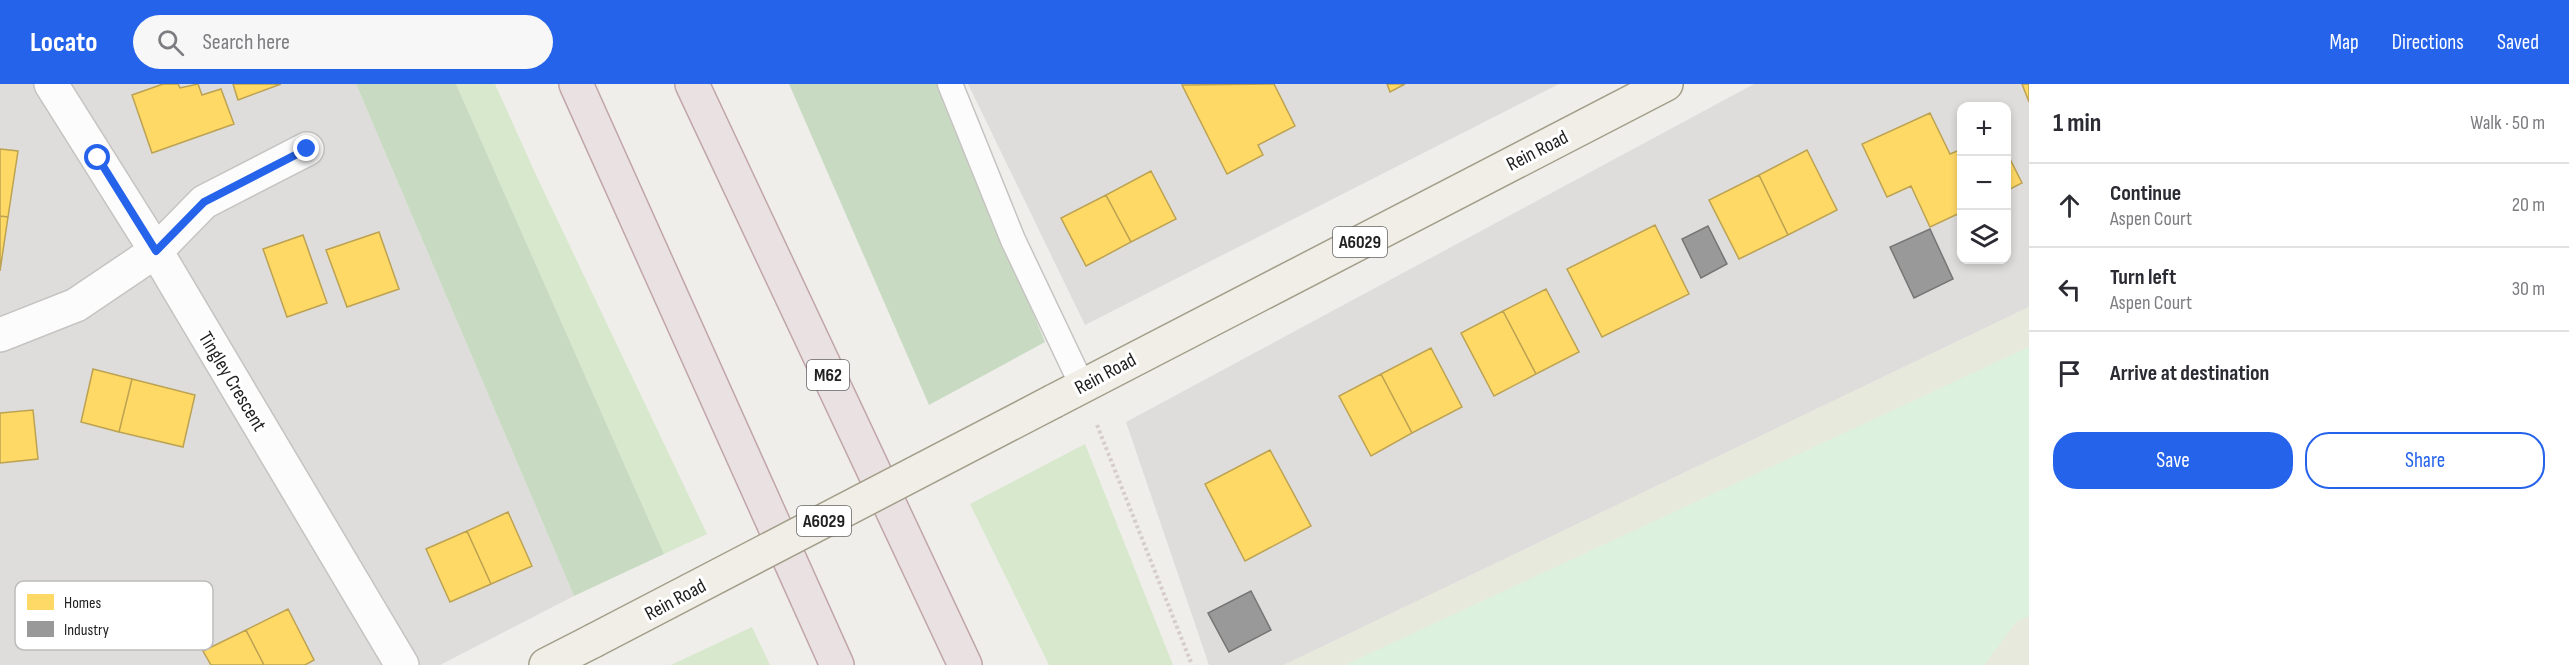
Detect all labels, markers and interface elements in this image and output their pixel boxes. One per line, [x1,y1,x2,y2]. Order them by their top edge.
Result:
search box [133,15,553,69]
text: Locato [30,26,97,59]
icon: search [154,26,187,59]
text: Search here [202,29,290,56]
text: Map [2329,30,2359,55]
text: Directions [2392,30,2464,55]
text: Saved [2497,30,2539,55]
map controls [1957,102,2011,264]
button: + [1957,102,2011,156]
text: 1 min [2053,108,2101,139]
text: Walk · 50 m [2470,111,2545,135]
street label: Rein Road [1503,125,1572,177]
route end [293,135,319,161]
route start [84,144,110,170]
button: − [1957,156,2011,210]
text: Continue [2110,180,2181,207]
icon: ahead [2053,189,2086,222]
text: 20 m [2512,193,2545,217]
text: Aspen Court [2110,207,2192,231]
button: layers [1957,210,2011,264]
road number: A6029 [1333,227,1387,257]
text: Turn left [2110,264,2176,291]
icon: left [2053,273,2086,306]
text: 30 m [2512,277,2545,301]
text: Aspen Court [2110,291,2192,315]
street label: Tingley Crescent [193,327,271,436]
street label: Rein Road [1071,348,1140,400]
icon: arrive [2053,357,2086,390]
road number: M62 [807,360,849,390]
text: Arrive at destination [2110,360,2269,387]
button: Save [2053,432,2293,489]
button: Share [2305,432,2545,489]
road number: A6029 [797,506,851,536]
street label: Rein Road [641,574,710,626]
legend [15,581,213,650]
text: Homes [64,594,101,613]
text: Industry [64,621,109,640]

